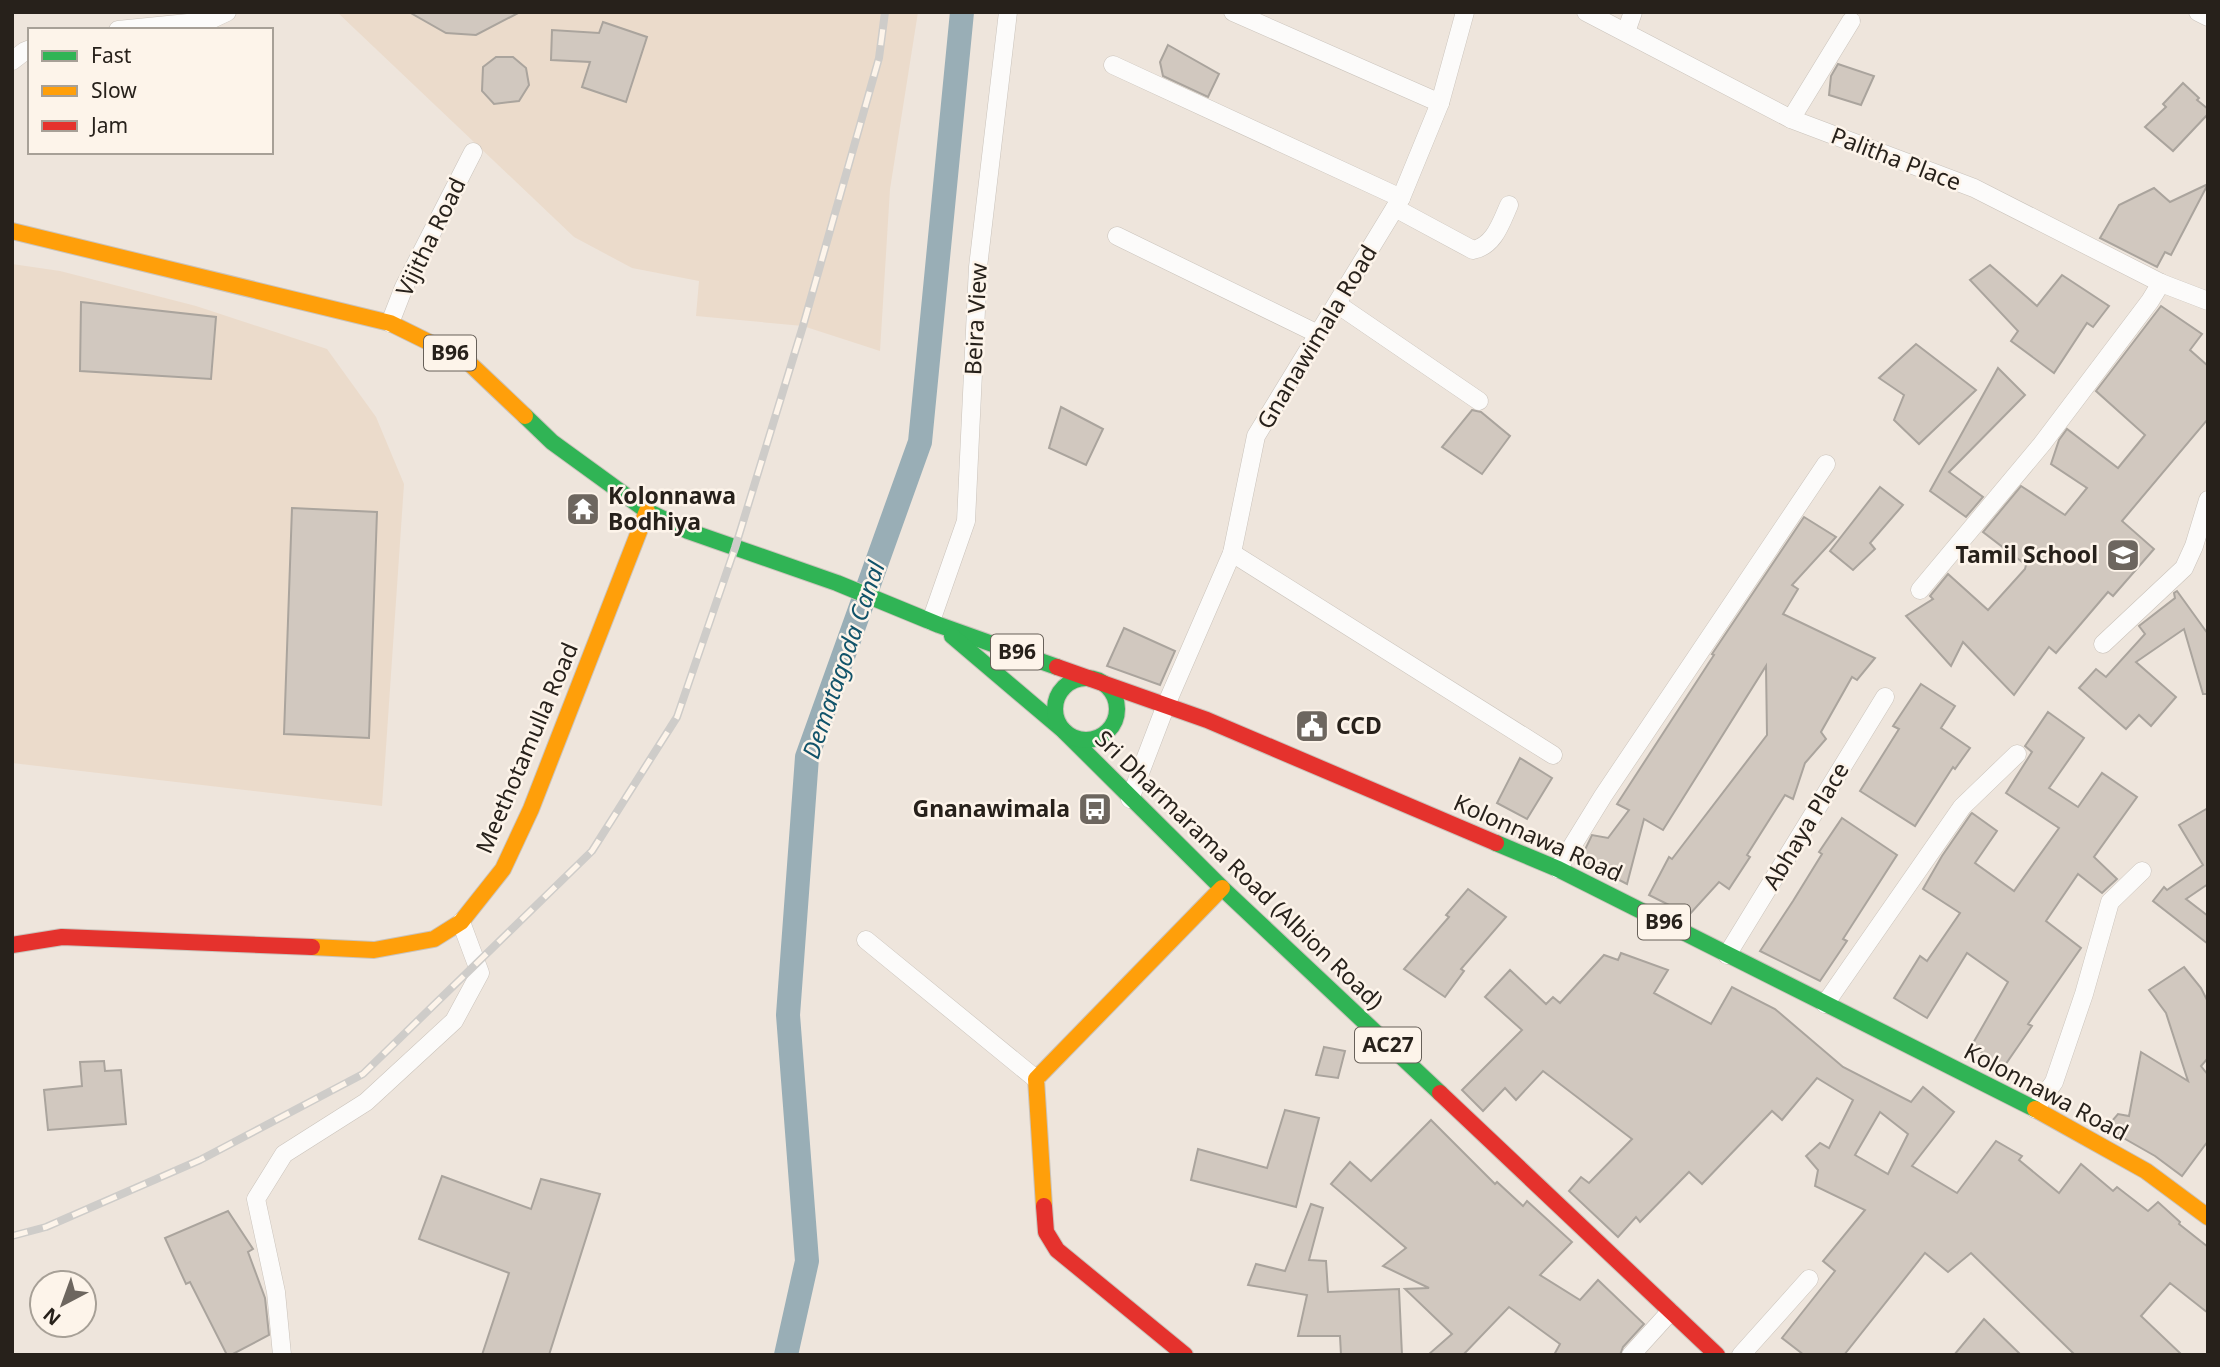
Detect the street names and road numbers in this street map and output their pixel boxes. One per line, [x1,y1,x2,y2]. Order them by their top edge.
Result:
street label: Palitha Place [1827,119,1966,198]
street label: Vijitha Road [388,172,473,301]
street label: Gnanawimala Road [1248,238,1384,435]
street label: Beira View [956,262,994,376]
road number: B96 [424,336,476,370]
road number: B96 [991,634,1043,670]
street label: Meethotamulla Road [467,637,585,858]
street label: Sri Dharmarama Road (Albion Road) [1089,723,1391,1016]
street label: Abhaya Place [1755,756,1856,895]
street label: Kolonnawa Road [1449,786,1628,889]
road number: B96 [1638,904,1690,940]
road number: AC27 [1355,1028,1421,1062]
street label: Kolonnawa Road [1959,1034,2134,1148]

